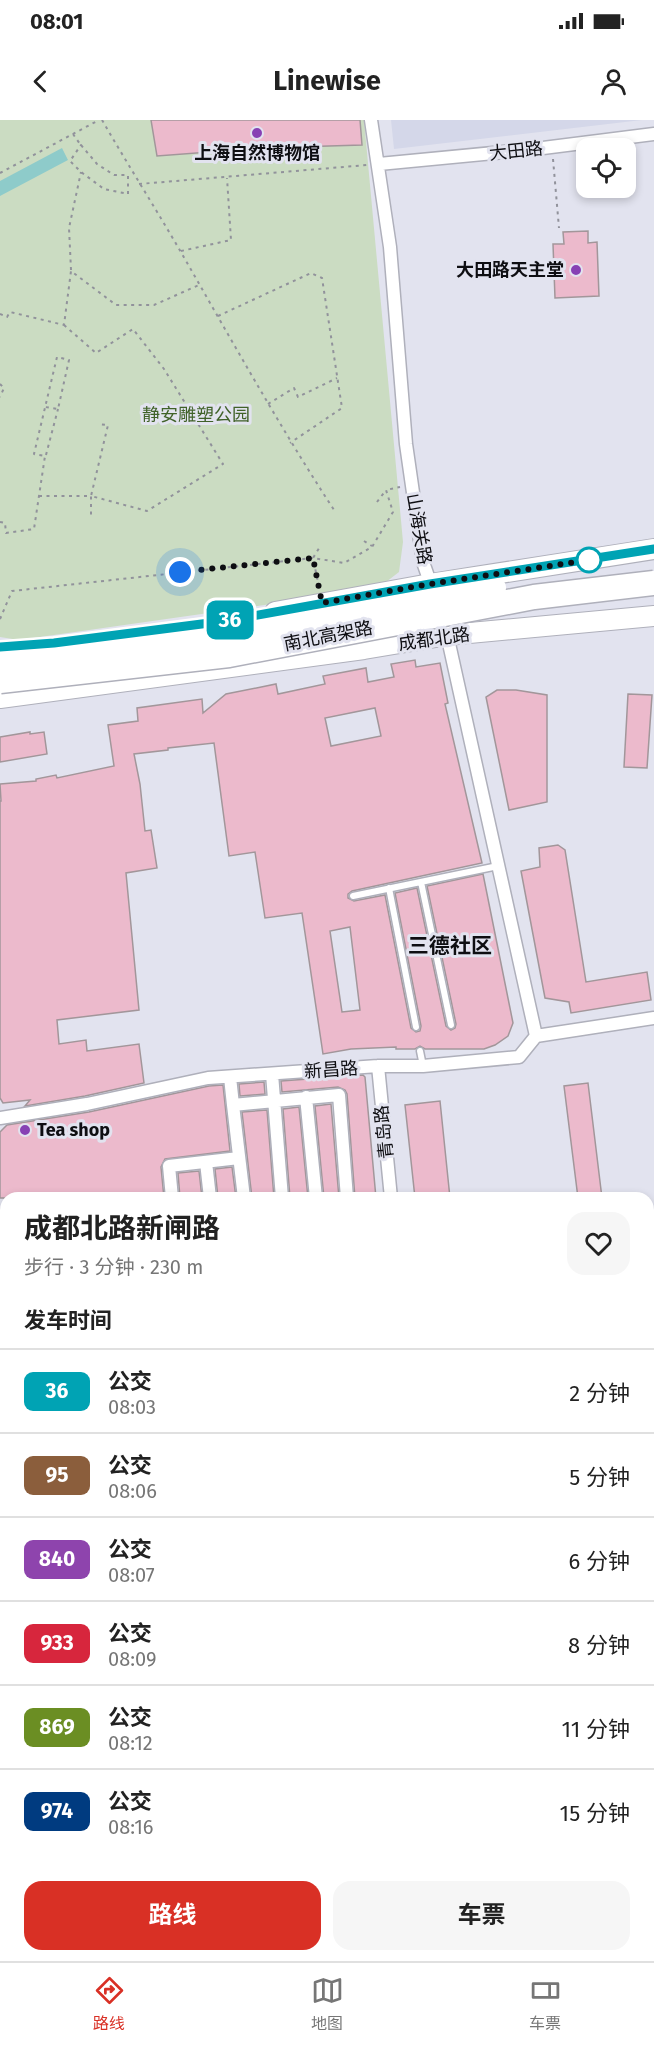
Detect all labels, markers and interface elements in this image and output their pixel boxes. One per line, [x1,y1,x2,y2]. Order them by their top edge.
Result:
text: 08:01 [30,8,84,35]
icon: back [24,65,57,98]
text: Linewise [273,65,381,97]
icon: person [597,65,630,98]
marker: 上海自然博物馆 [250,126,264,140]
street label: 大田路 [488,137,544,165]
map controls [576,138,636,198]
button: locate [576,138,636,198]
place label: 上海自然博物馆 [194,142,320,164]
place label: 大田路天主堂 [456,259,564,281]
marker: 大田路天主堂 [569,263,583,277]
park label: 静安雕塑公园 [142,404,250,426]
street label: 山海关路 [402,492,436,566]
unlabelled marker [576,547,602,573]
your location [165,557,195,587]
line badge: 36 [203,600,257,640]
text: 36 [219,607,241,633]
street label: 南北高架路 [282,617,374,655]
street label: 成都北路 [397,623,471,655]
district label: 三德社区 [408,933,492,959]
street label: 新昌路 [303,1057,359,1083]
street label: 青岛路 [370,1104,398,1160]
place label: Tea shop [37,1119,110,1141]
marker: Tea shop [18,1123,32,1137]
text: 成都北路新闸路 [24,1212,220,1245]
button: heart [567,1212,630,1275]
text: 步行 · 3 分钟 · 230 m [24,1255,203,1279]
text: 发车时间 [24,1307,112,1334]
text: 公交 [108,1368,152,1395]
text: 36 [46,1378,68,1404]
text: 2 分钟 [569,1380,630,1407]
text: 08:03 [108,1395,156,1419]
text: 公交 [108,1452,152,1479]
text: 95 [45,1462,69,1488]
text: 5 分钟 [569,1464,630,1491]
text: 08:06 [108,1479,157,1503]
text: 公交 [108,1536,152,1563]
text: 840 [39,1546,75,1572]
text: 6 分钟 [568,1548,630,1575]
text: 08:07 [108,1563,155,1587]
text: 公交 [108,1620,152,1647]
text: 933 [40,1630,74,1656]
text: 8 分钟 [568,1632,630,1659]
text: 08:09 [108,1647,156,1671]
text: 公交 [108,1704,152,1731]
text: 869 [39,1714,75,1740]
text: 11 分钟 [561,1716,630,1743]
text: 08:12 [108,1731,153,1755]
text: 公交 [108,1788,152,1815]
text: 974 [41,1798,73,1824]
text: 15 分钟 [560,1800,630,1827]
text: 08:16 [108,1815,154,1839]
button: 路线 [24,1881,321,1950]
button: 车票 [333,1881,630,1950]
tab: 路线 [93,1974,126,2034]
tab: 地图 [311,1974,344,2034]
tab: 车票 [529,1974,562,2034]

